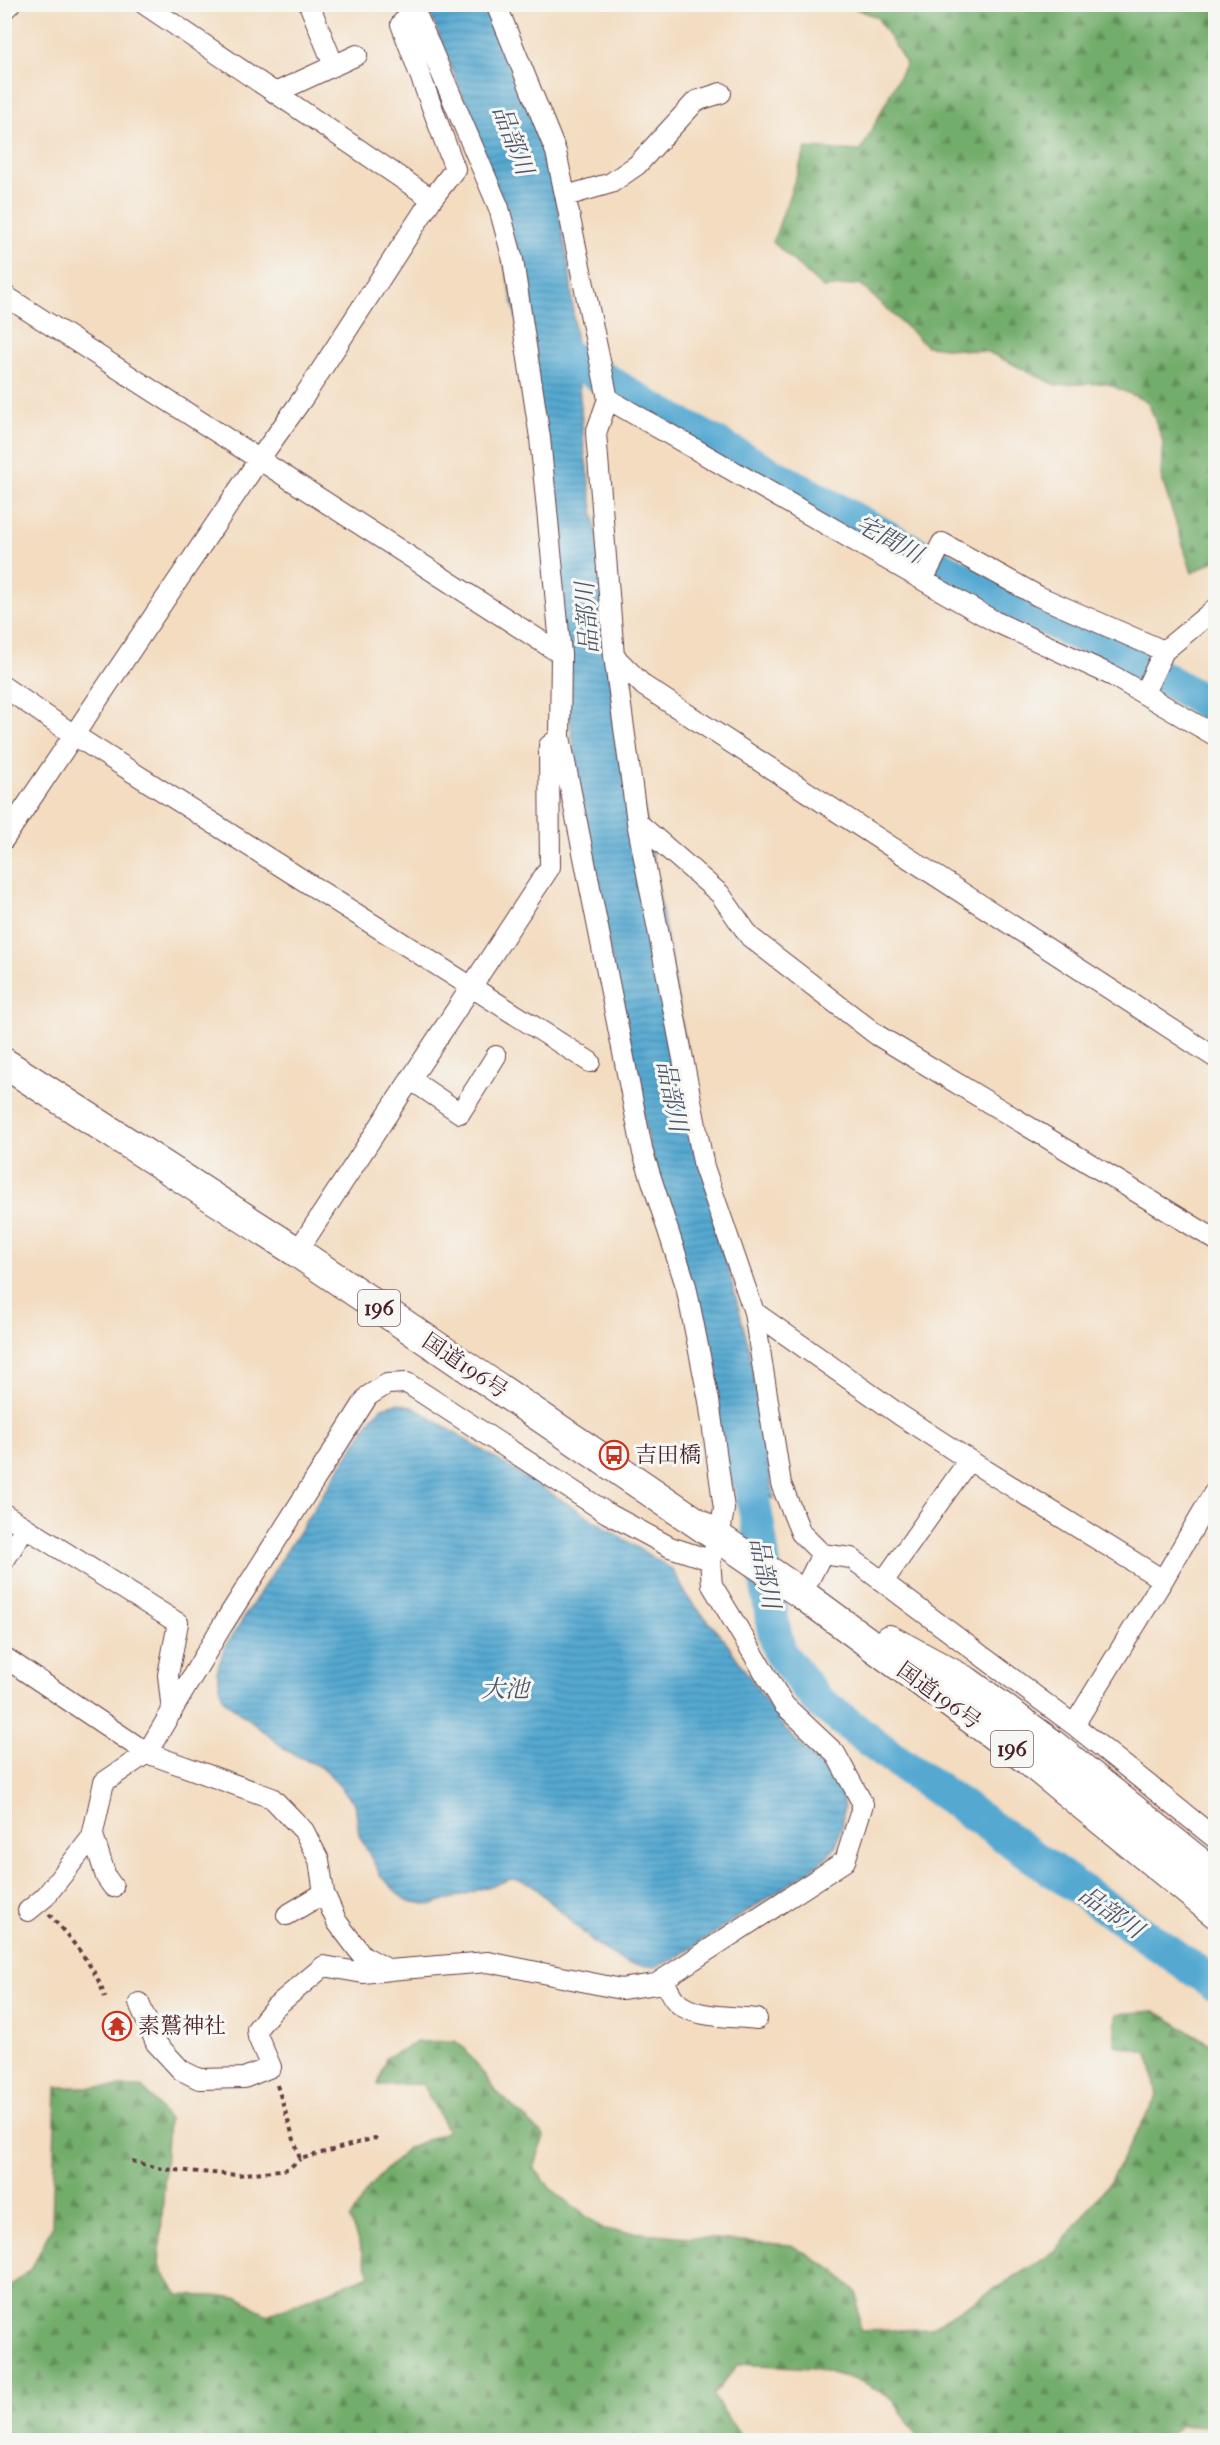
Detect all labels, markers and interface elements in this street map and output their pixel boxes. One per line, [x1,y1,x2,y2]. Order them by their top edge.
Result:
water label: 品部川 [487,101,540,181]
water label: 宅間川 [851,509,930,570]
water label: 品部川 [570,578,603,655]
water label: 品部川 [651,1058,693,1137]
road number: 196 [358,1290,400,1326]
street label: 国道196号 [417,1328,513,1404]
bus stop icon: 吉田橋 [598,1439,630,1471]
place label: 吉田橋 [635,1442,701,1468]
water label: 品部川 [744,1535,786,1614]
street label: 国道196号 [892,1657,986,1735]
water label: 大池 [481,1675,532,1703]
road number: 196 [991,1731,1033,1767]
water label: 品部川 [1073,1880,1151,1946]
temple icon: 素鷲神社 [101,2010,133,2042]
place label: 素鷲神社 [138,2013,226,2039]

